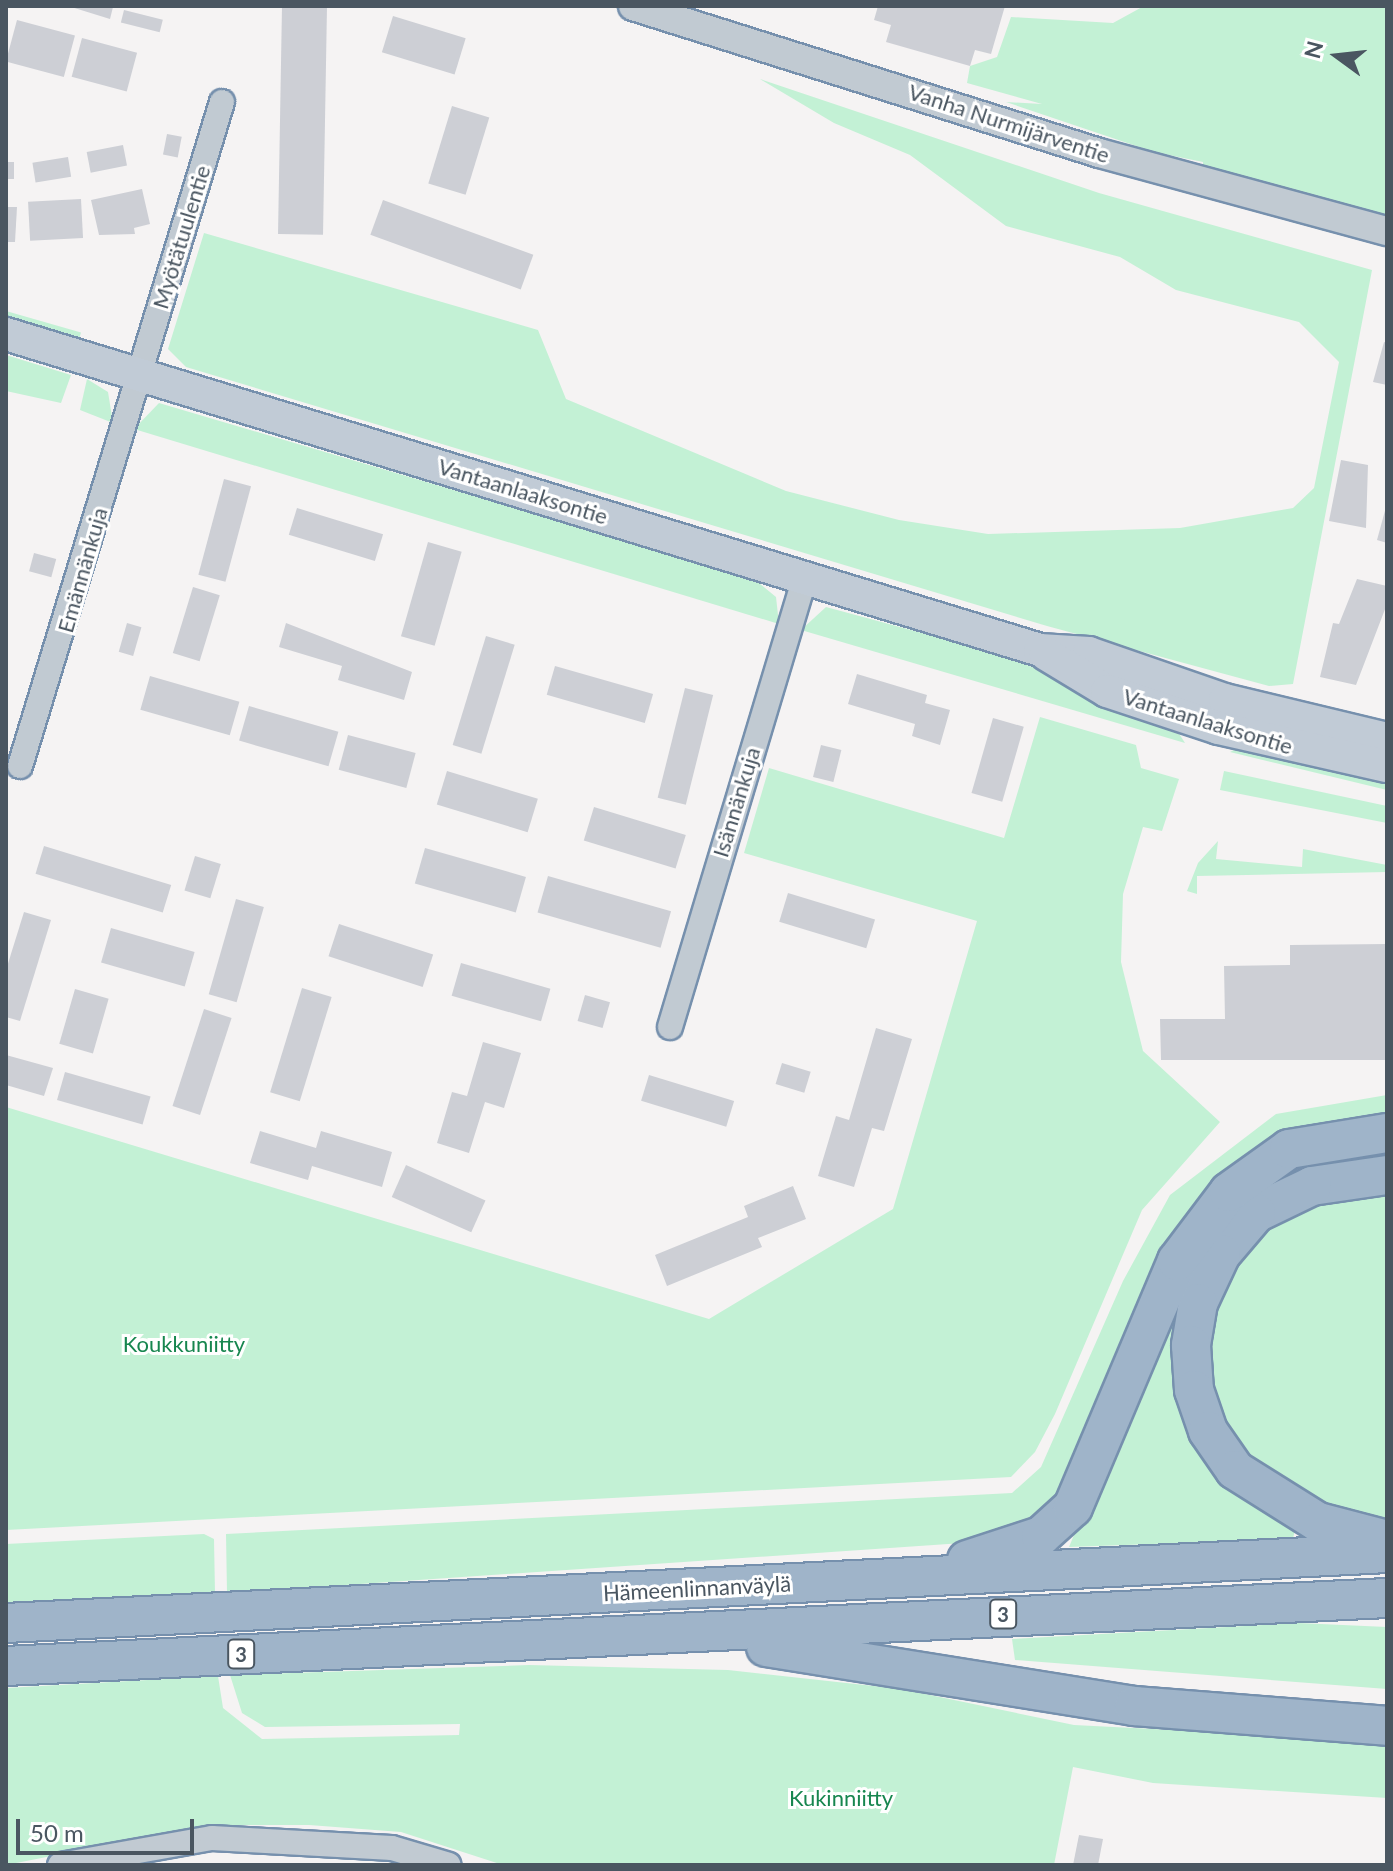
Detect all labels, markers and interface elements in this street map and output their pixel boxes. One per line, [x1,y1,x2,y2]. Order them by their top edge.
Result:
north arrow [1297,16,1377,96]
text: N [1298,38,1329,61]
street label: Vanha Nurmijärventie [905,78,1113,168]
street label: Myötätuulentie [147,162,215,312]
street label: Vantaanlaaksontie [435,453,611,529]
street label: Emännänkuja [52,504,112,636]
street label: Vantaanlaaksontie [1120,683,1296,759]
street label: Isännänkuja [707,744,765,860]
park label: Koukkuniitty [123,1331,245,1357]
street label: Hämeenlinnanväylä [602,1570,792,1606]
road number: 3 [989,1598,1017,1630]
road number: 3 [227,1638,255,1670]
park label: Kukinniitty [789,1785,893,1811]
scale bar [20,1803,198,1853]
text: 50 m [30,1818,84,1847]

